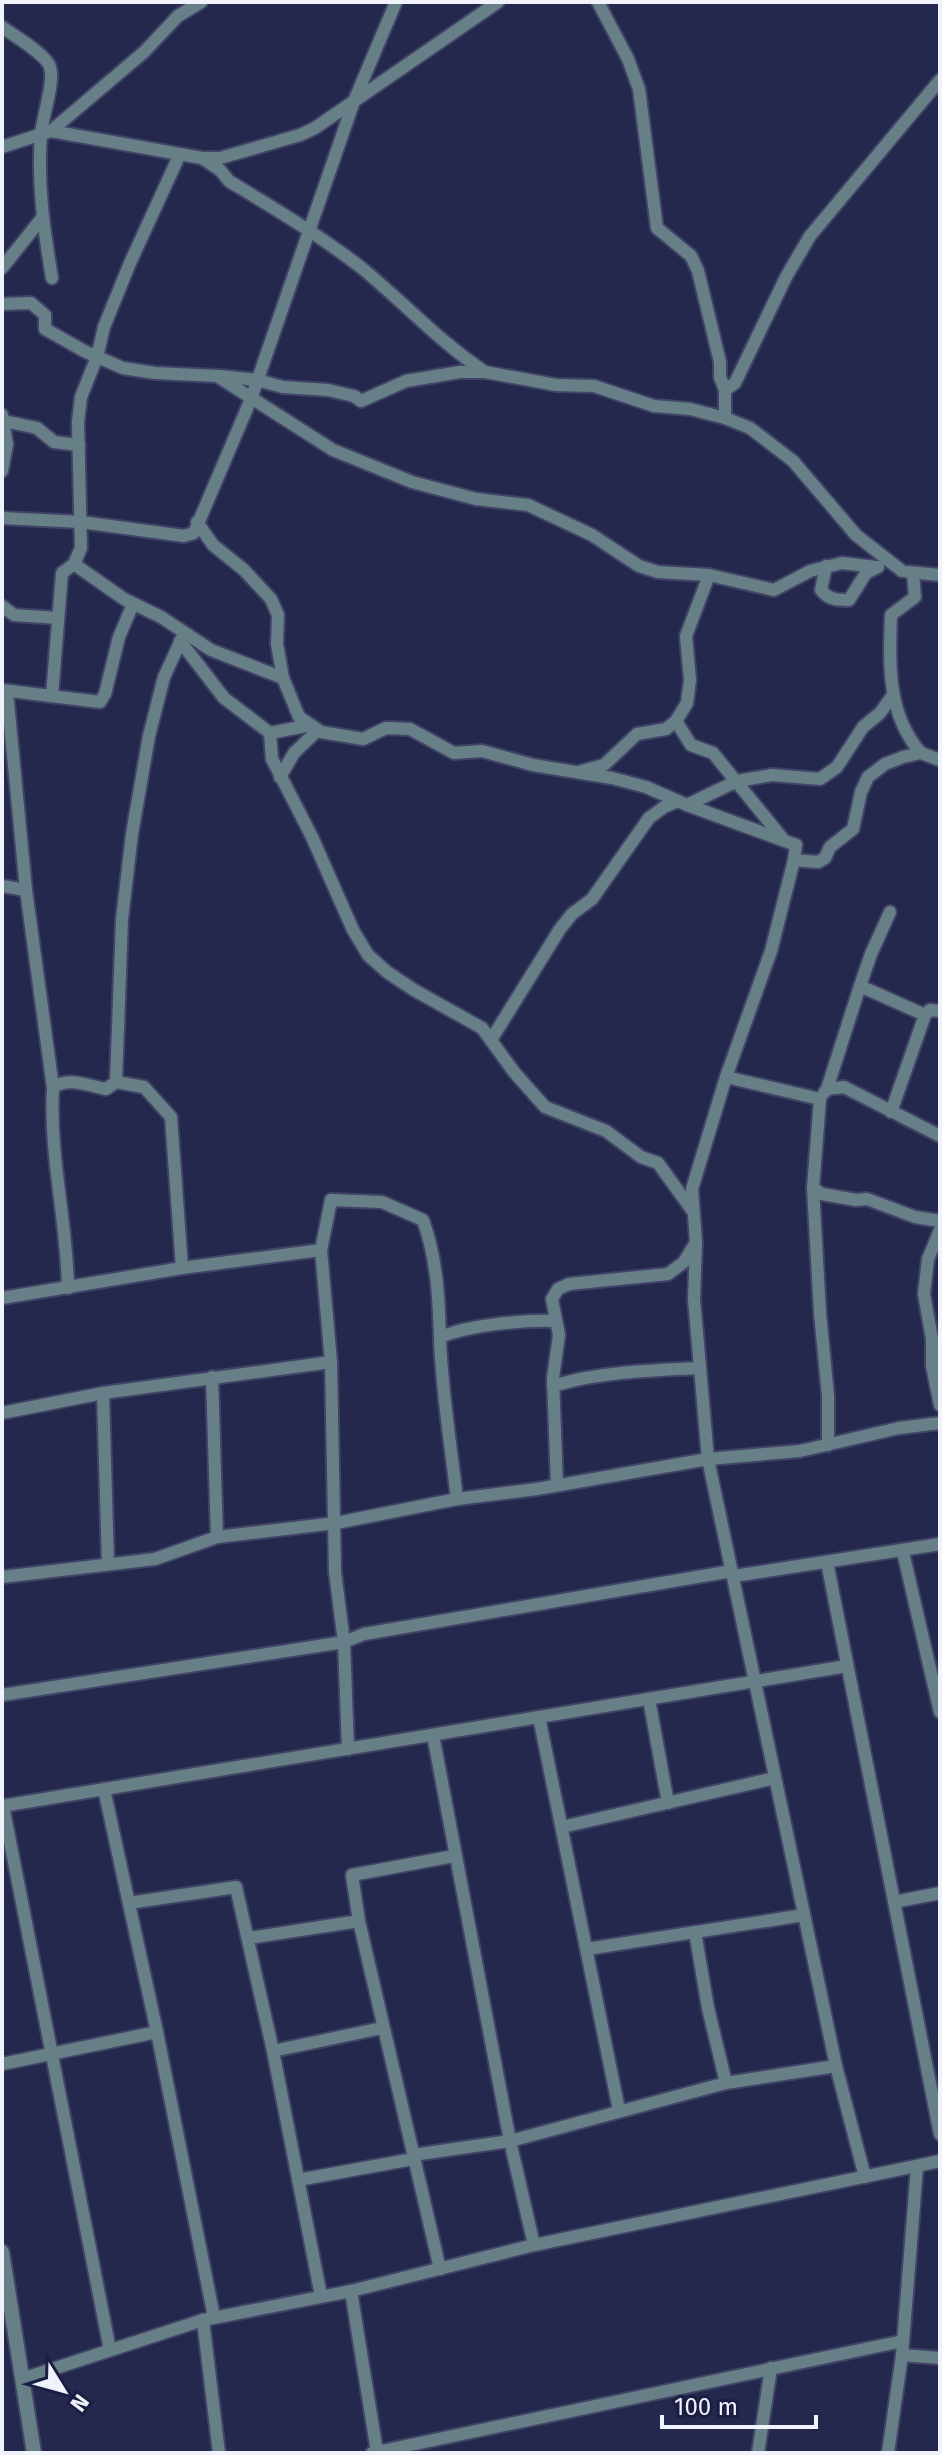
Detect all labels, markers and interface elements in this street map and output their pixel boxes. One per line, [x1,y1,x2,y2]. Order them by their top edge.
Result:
north arrow [24,2351,104,2431]
scale bar [662,2379,816,2429]
text: N [64,2389,95,2417]
text: 100 m [674,2393,738,2421]

